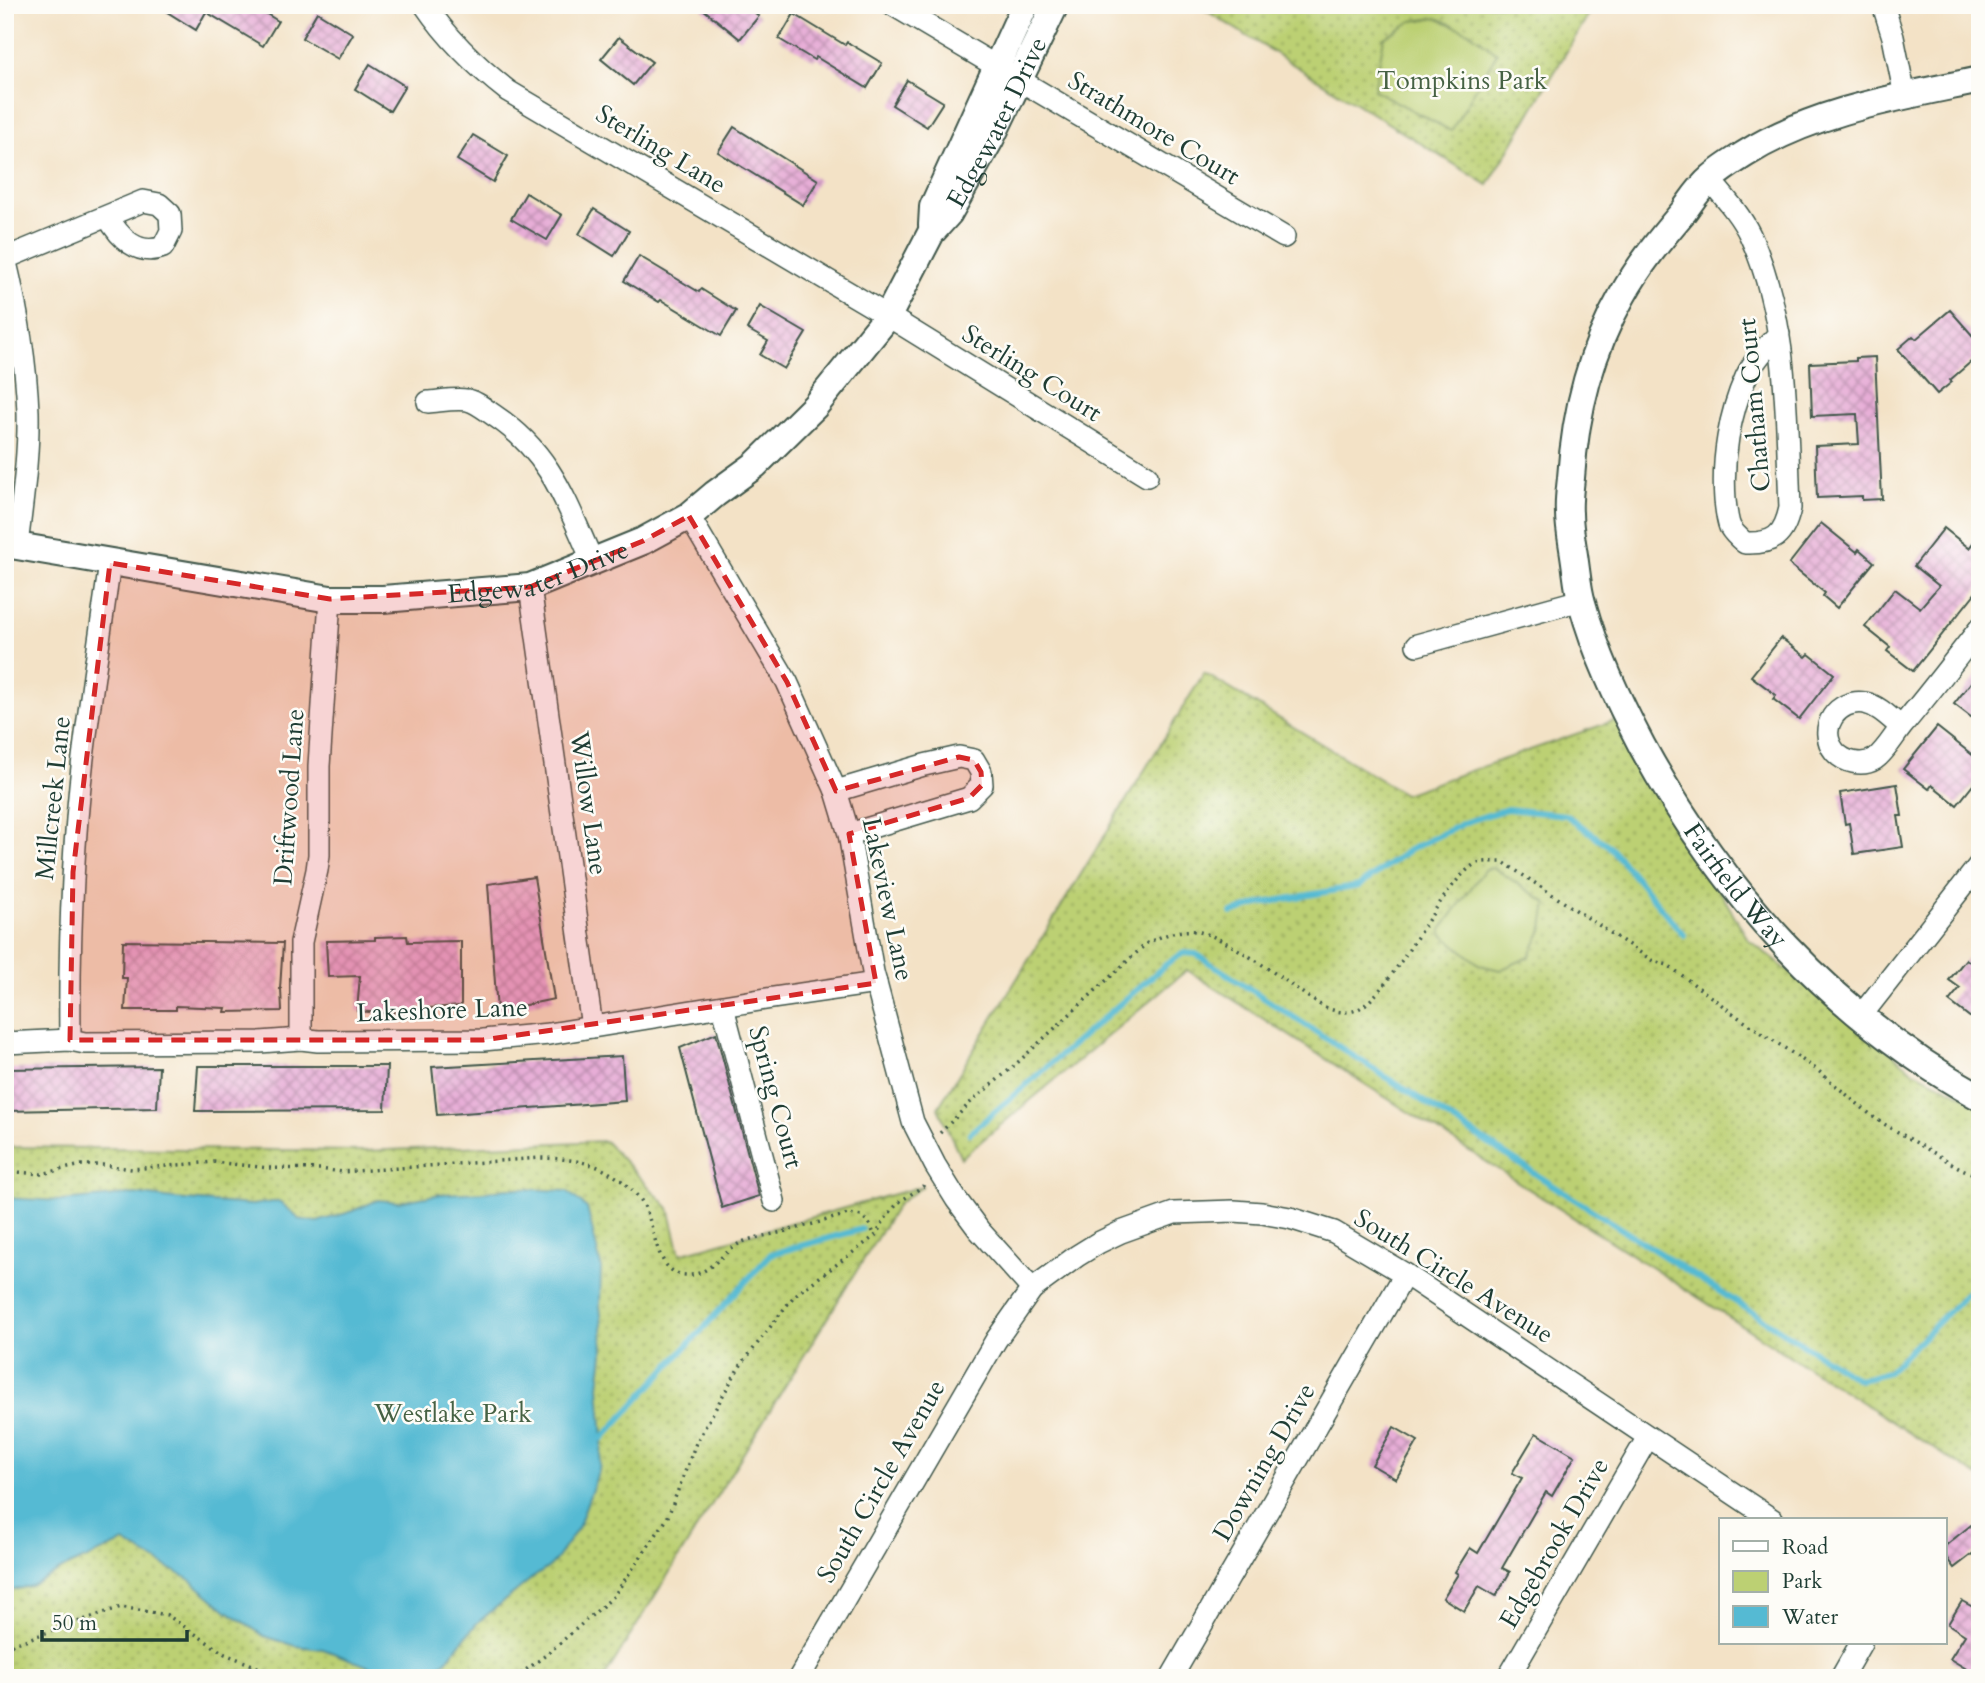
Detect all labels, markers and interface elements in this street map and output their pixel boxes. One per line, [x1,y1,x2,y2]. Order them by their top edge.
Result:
street label: Edgewater Drive [938,31,1055,214]
street label: Strathmore Court [1062,63,1246,193]
park label: Tompkins Park [1377,63,1547,98]
street label: Sterling Lane [589,96,733,202]
street label: Sterling Court [955,316,1109,430]
street label: Chatham Court [1729,317,1779,493]
street label: Edgewater Drive [446,531,634,611]
street label: Driftwood Lane [265,707,313,887]
street label: Millcreek Lane [27,714,79,882]
street label: Willow Lane [561,728,616,877]
street label: Lakeview Lane [854,814,922,984]
street label: Fairfield Way [1676,816,1797,955]
street label: Lakeshore Lane [356,990,528,1030]
street label: Spring Court [740,1022,812,1172]
street label: South Circle Avenue [1348,1200,1560,1352]
street label: South Circle Avenue [809,1373,953,1589]
street label: Downing Drive [1205,1376,1323,1548]
park label: Westlake Park [373,1396,532,1431]
street label: Edgebrook Drive [1491,1451,1617,1635]
legend [1719,1518,1946,1644]
text: Road [1782,1533,1828,1562]
text: Park [1782,1567,1823,1596]
scale bar [42,1599,187,1643]
text: Water [1781,1603,1838,1632]
text: 50 m [52,1609,97,1638]

